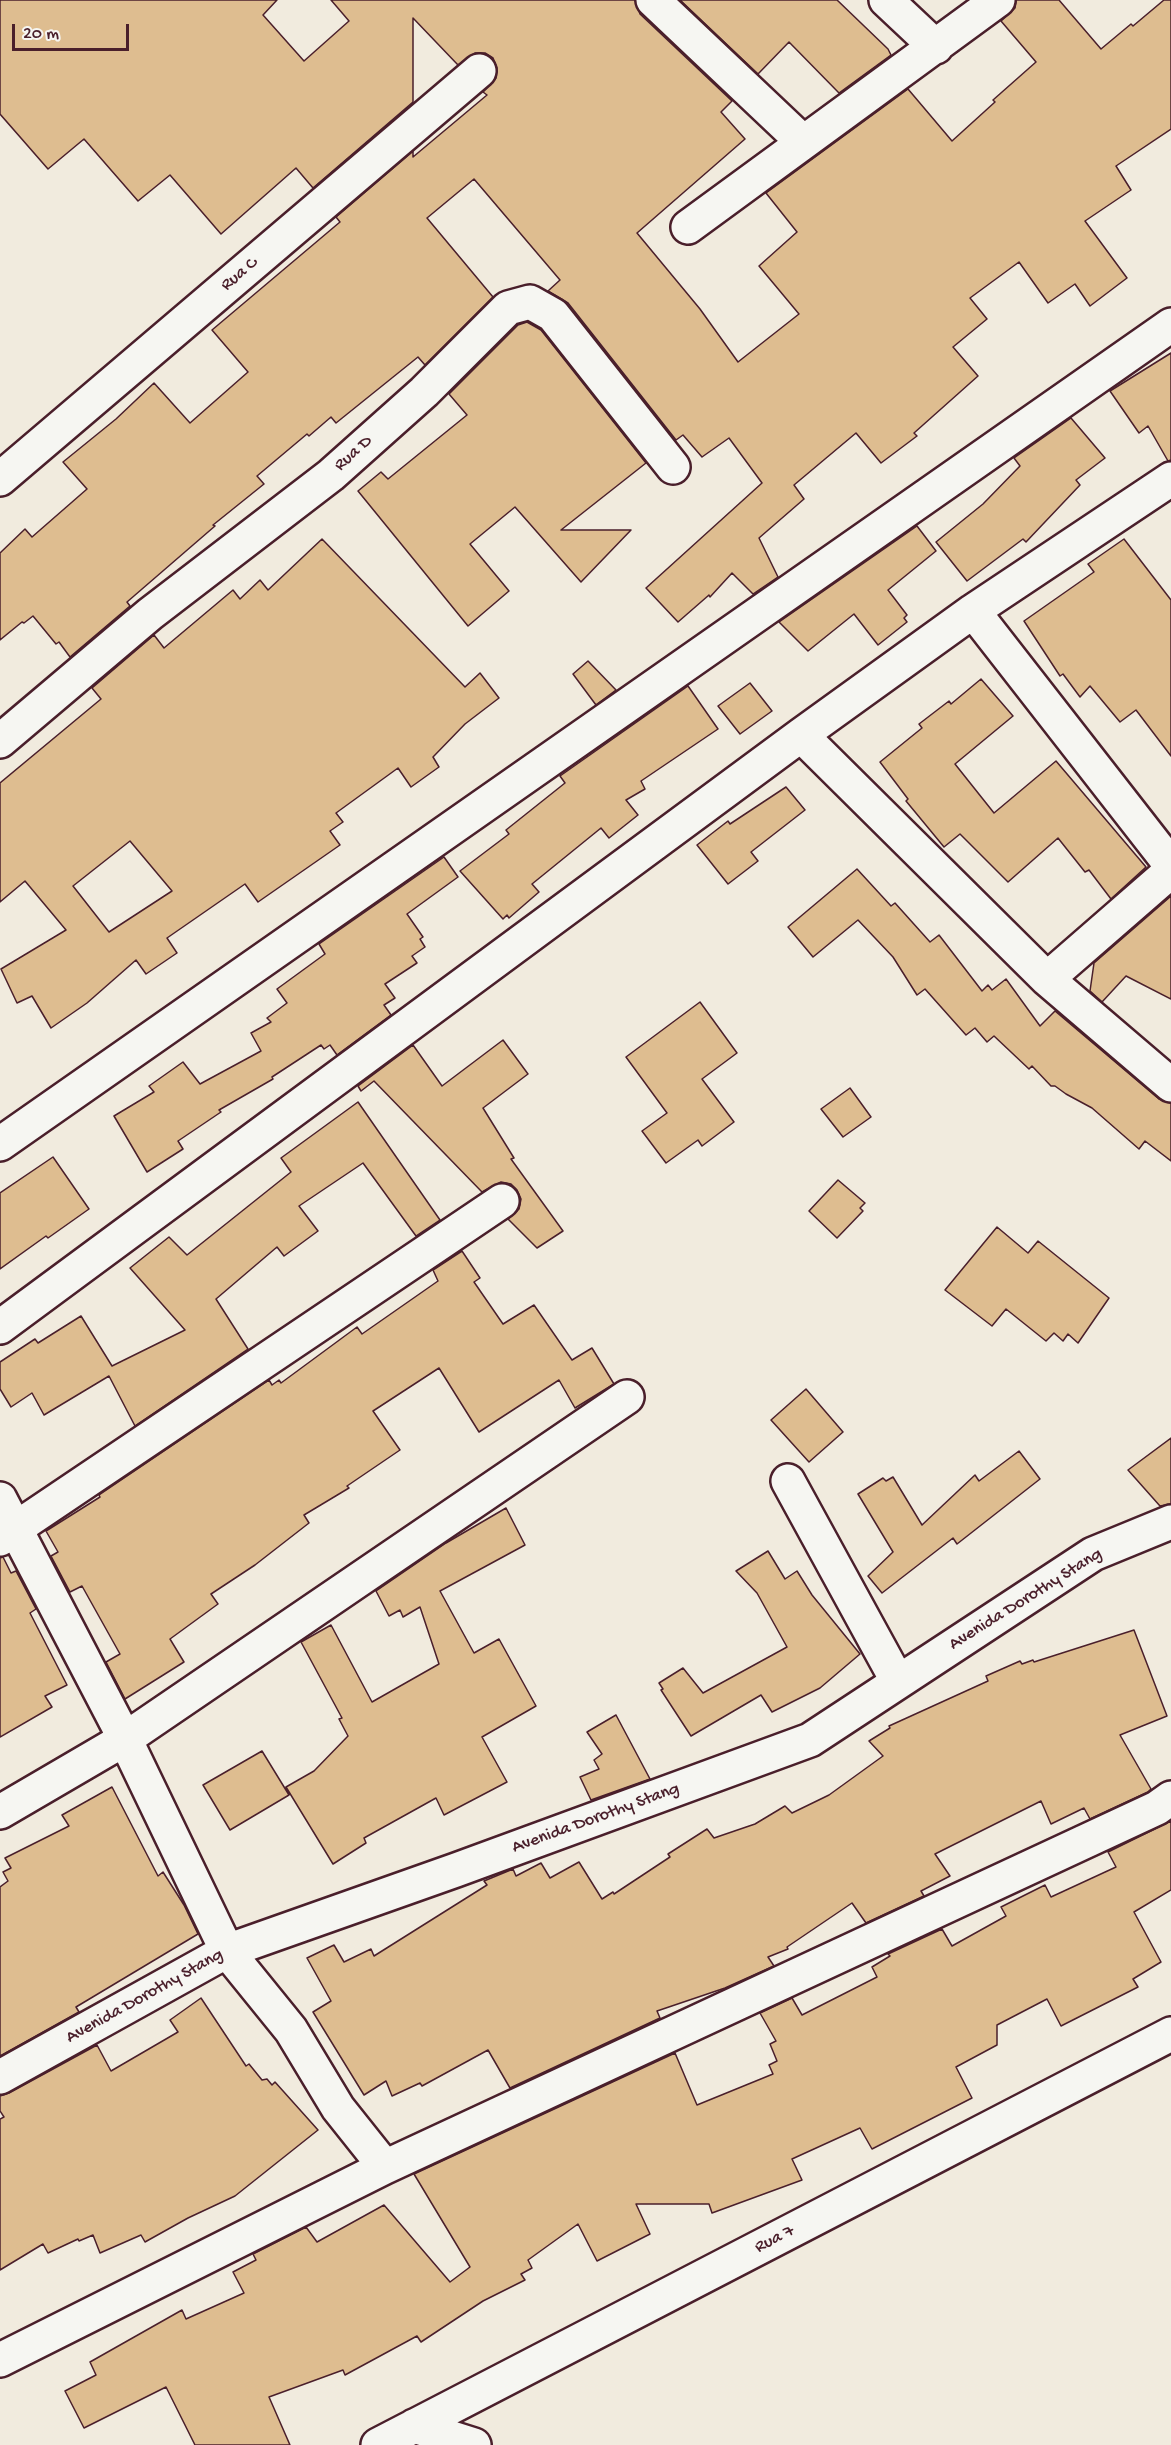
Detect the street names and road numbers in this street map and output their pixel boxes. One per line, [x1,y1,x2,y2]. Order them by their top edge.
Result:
street label: Rua C [217,253,263,297]
street label: Rua D [330,431,378,477]
street label: Avenida Dorothy Stang [945,1544,1107,1656]
street label: Avenida Dorothy Stang [509,1779,683,1859]
street label: Avenida Dorothy Stang [63,1945,227,2049]
street label: Rua 7 [752,2221,798,2259]

